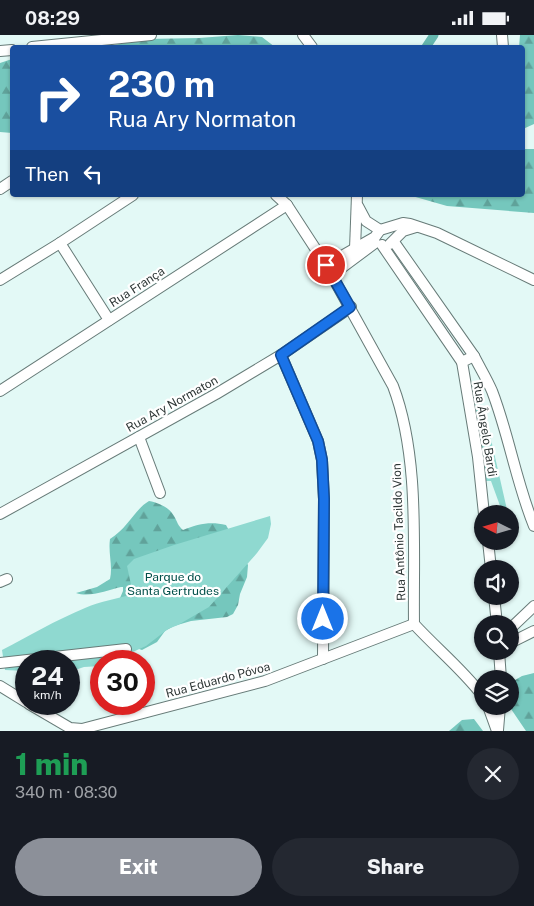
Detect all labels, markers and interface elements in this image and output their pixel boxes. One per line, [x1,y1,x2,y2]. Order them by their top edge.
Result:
text: 08:29 [25,7,80,29]
text: 230 m [108,64,215,105]
icon: right [25,65,90,130]
text: Rua Ary Normaton [108,106,296,132]
icon: left [79,160,107,188]
text: Then [25,163,69,185]
pin [305,244,347,286]
icon: arrive [312,251,340,279]
street label: Rua França [107,264,167,310]
street label: Rua Ary Normaton [124,373,220,435]
street label: Rua Ângelo Bardi [471,380,499,478]
street label: Rua Antônio Tacildo Vion [390,463,408,601]
north arrow [474,505,519,550]
map controls [474,505,519,715]
button: sound [474,560,519,605]
park label: Parque do Santa Gertrudes [127,570,219,598]
position arrow [296,592,348,644]
button: search [474,615,519,660]
speed limit sign: 30 [90,650,155,715]
street label: Rua Eduardo Póvoa [164,659,272,701]
text: 24 [31,661,64,691]
button: layers [474,670,519,715]
text: km/h [33,688,62,702]
text: 1 min [15,746,88,782]
button: close [467,748,519,800]
text: 340 m · 08:30 [15,783,117,802]
button: Exit [15,838,262,896]
button: Share [272,838,519,896]

